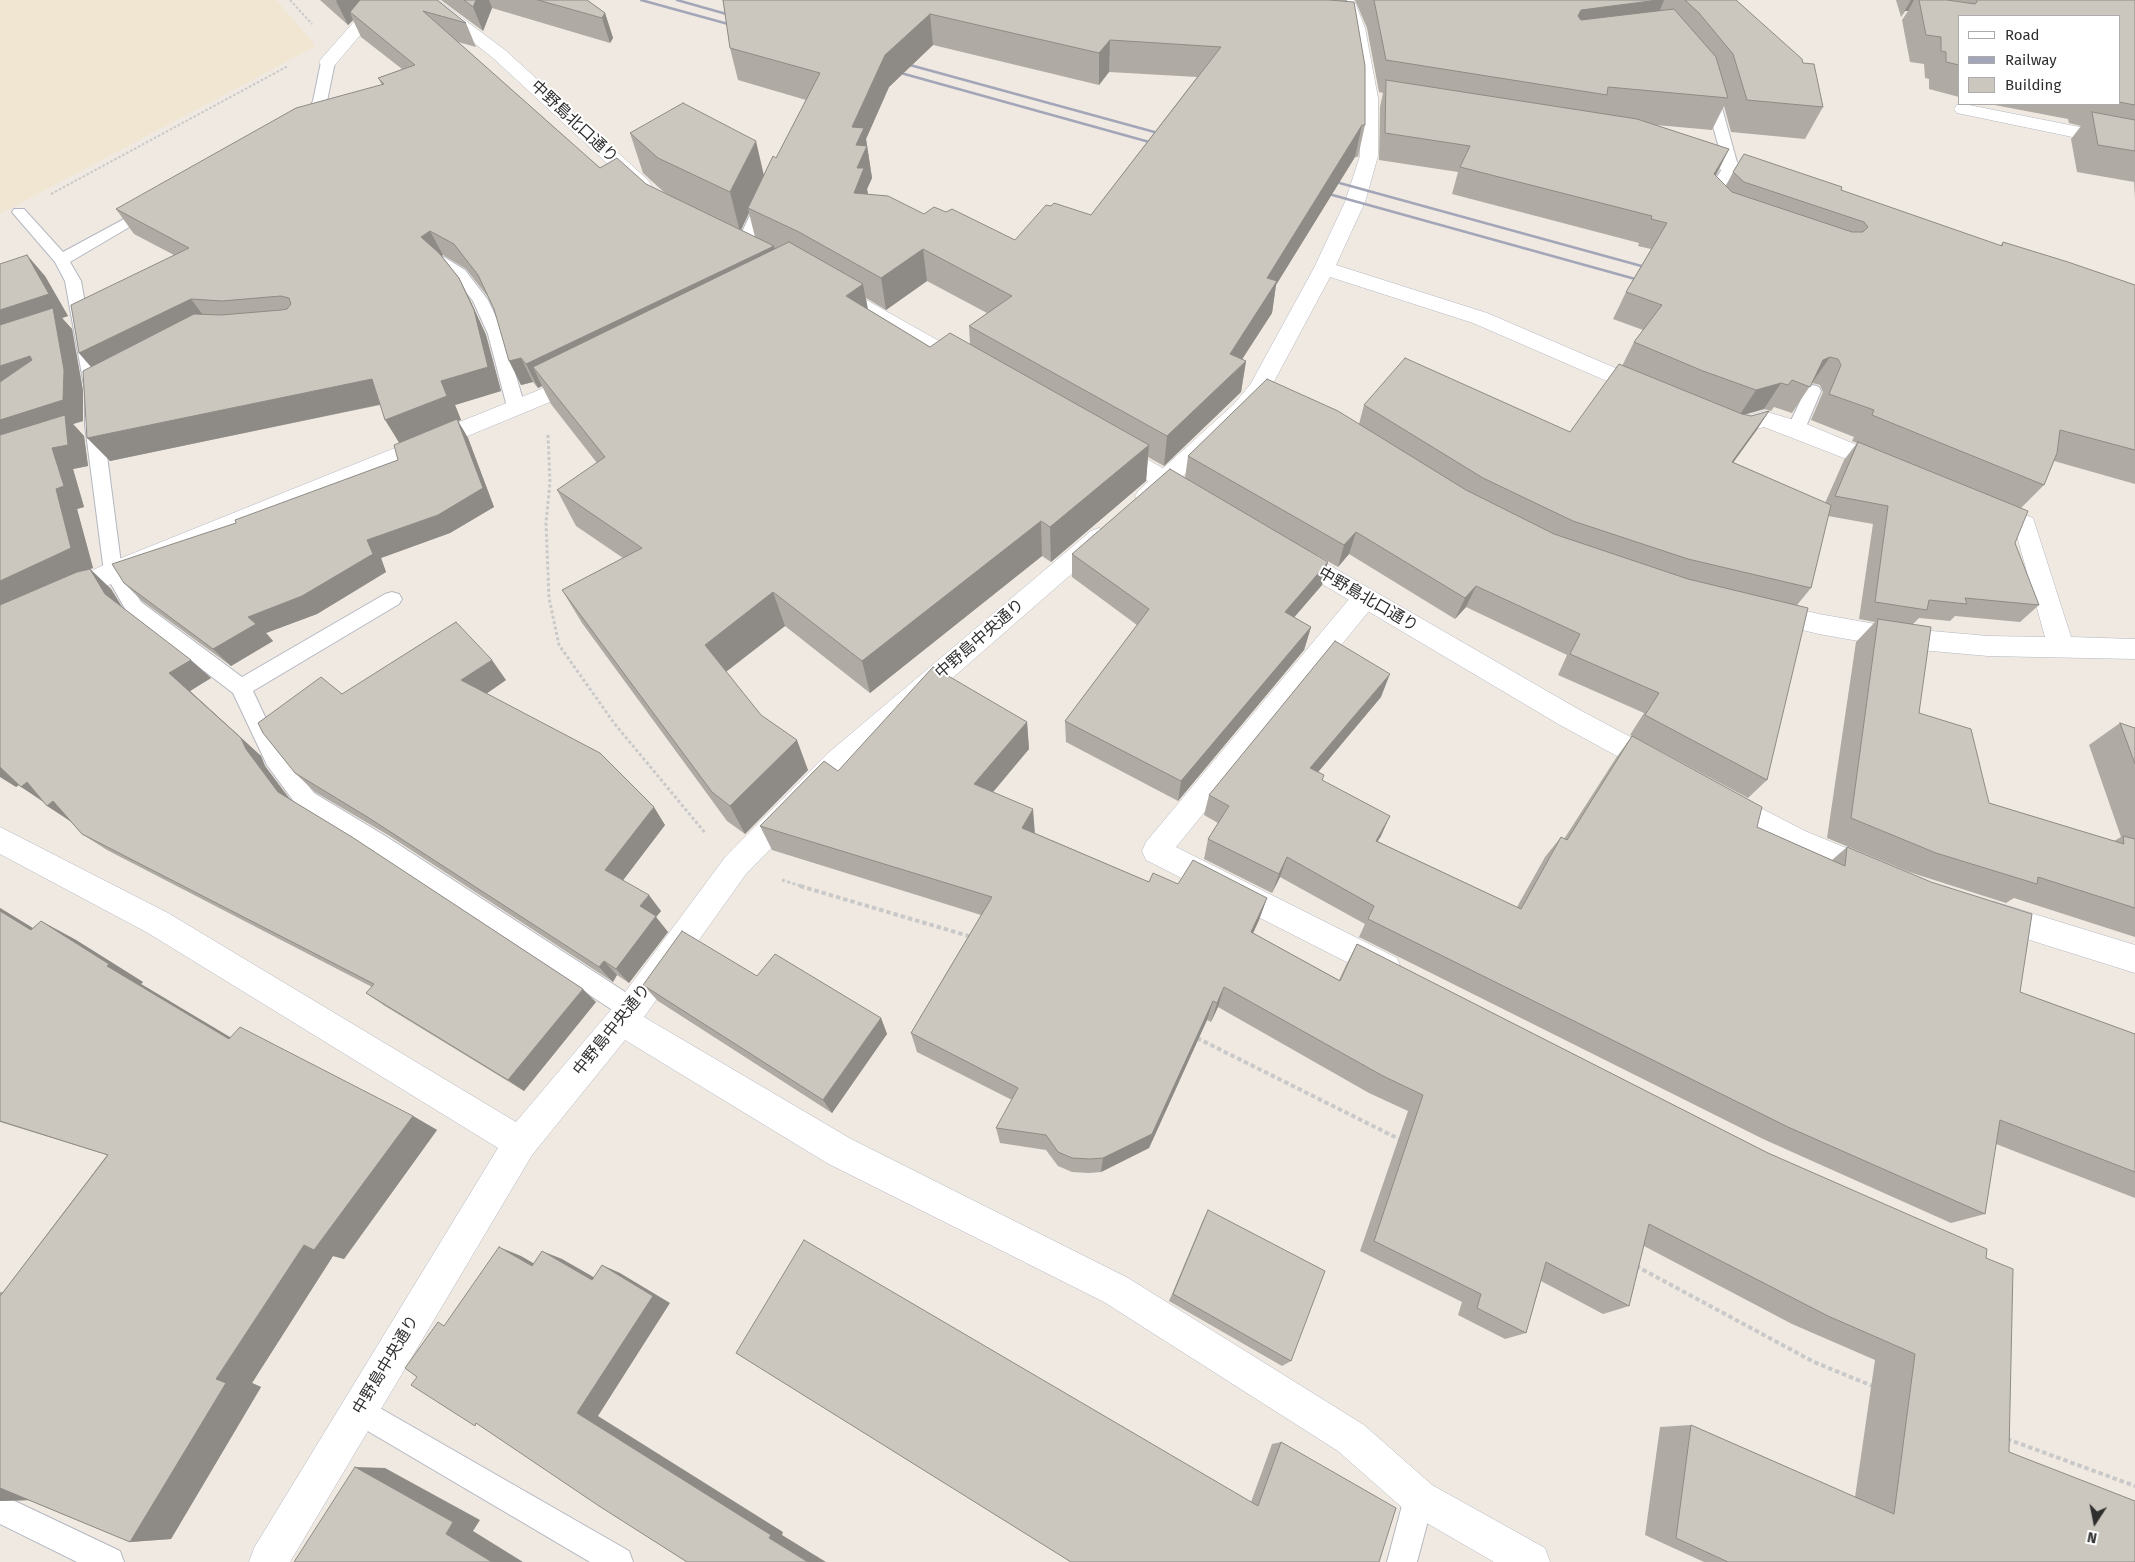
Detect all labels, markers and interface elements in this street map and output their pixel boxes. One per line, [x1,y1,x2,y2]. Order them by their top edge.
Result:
legend [1958,15,2120,105]
text: Road [2005,26,2040,44]
text: Railway [2005,51,2057,69]
text: Building [2005,76,2061,94]
street label: 中野島北口通り [526,77,622,167]
street label: 中野島北口通り [1315,564,1421,636]
street label: 中野島中央通り [931,595,1029,683]
street label: 中野島中央通り [569,980,655,1080]
street label: 中野島中央通り [349,1312,423,1418]
north arrow [2070,1497,2120,1547]
text: N [2086,1528,2098,1546]

